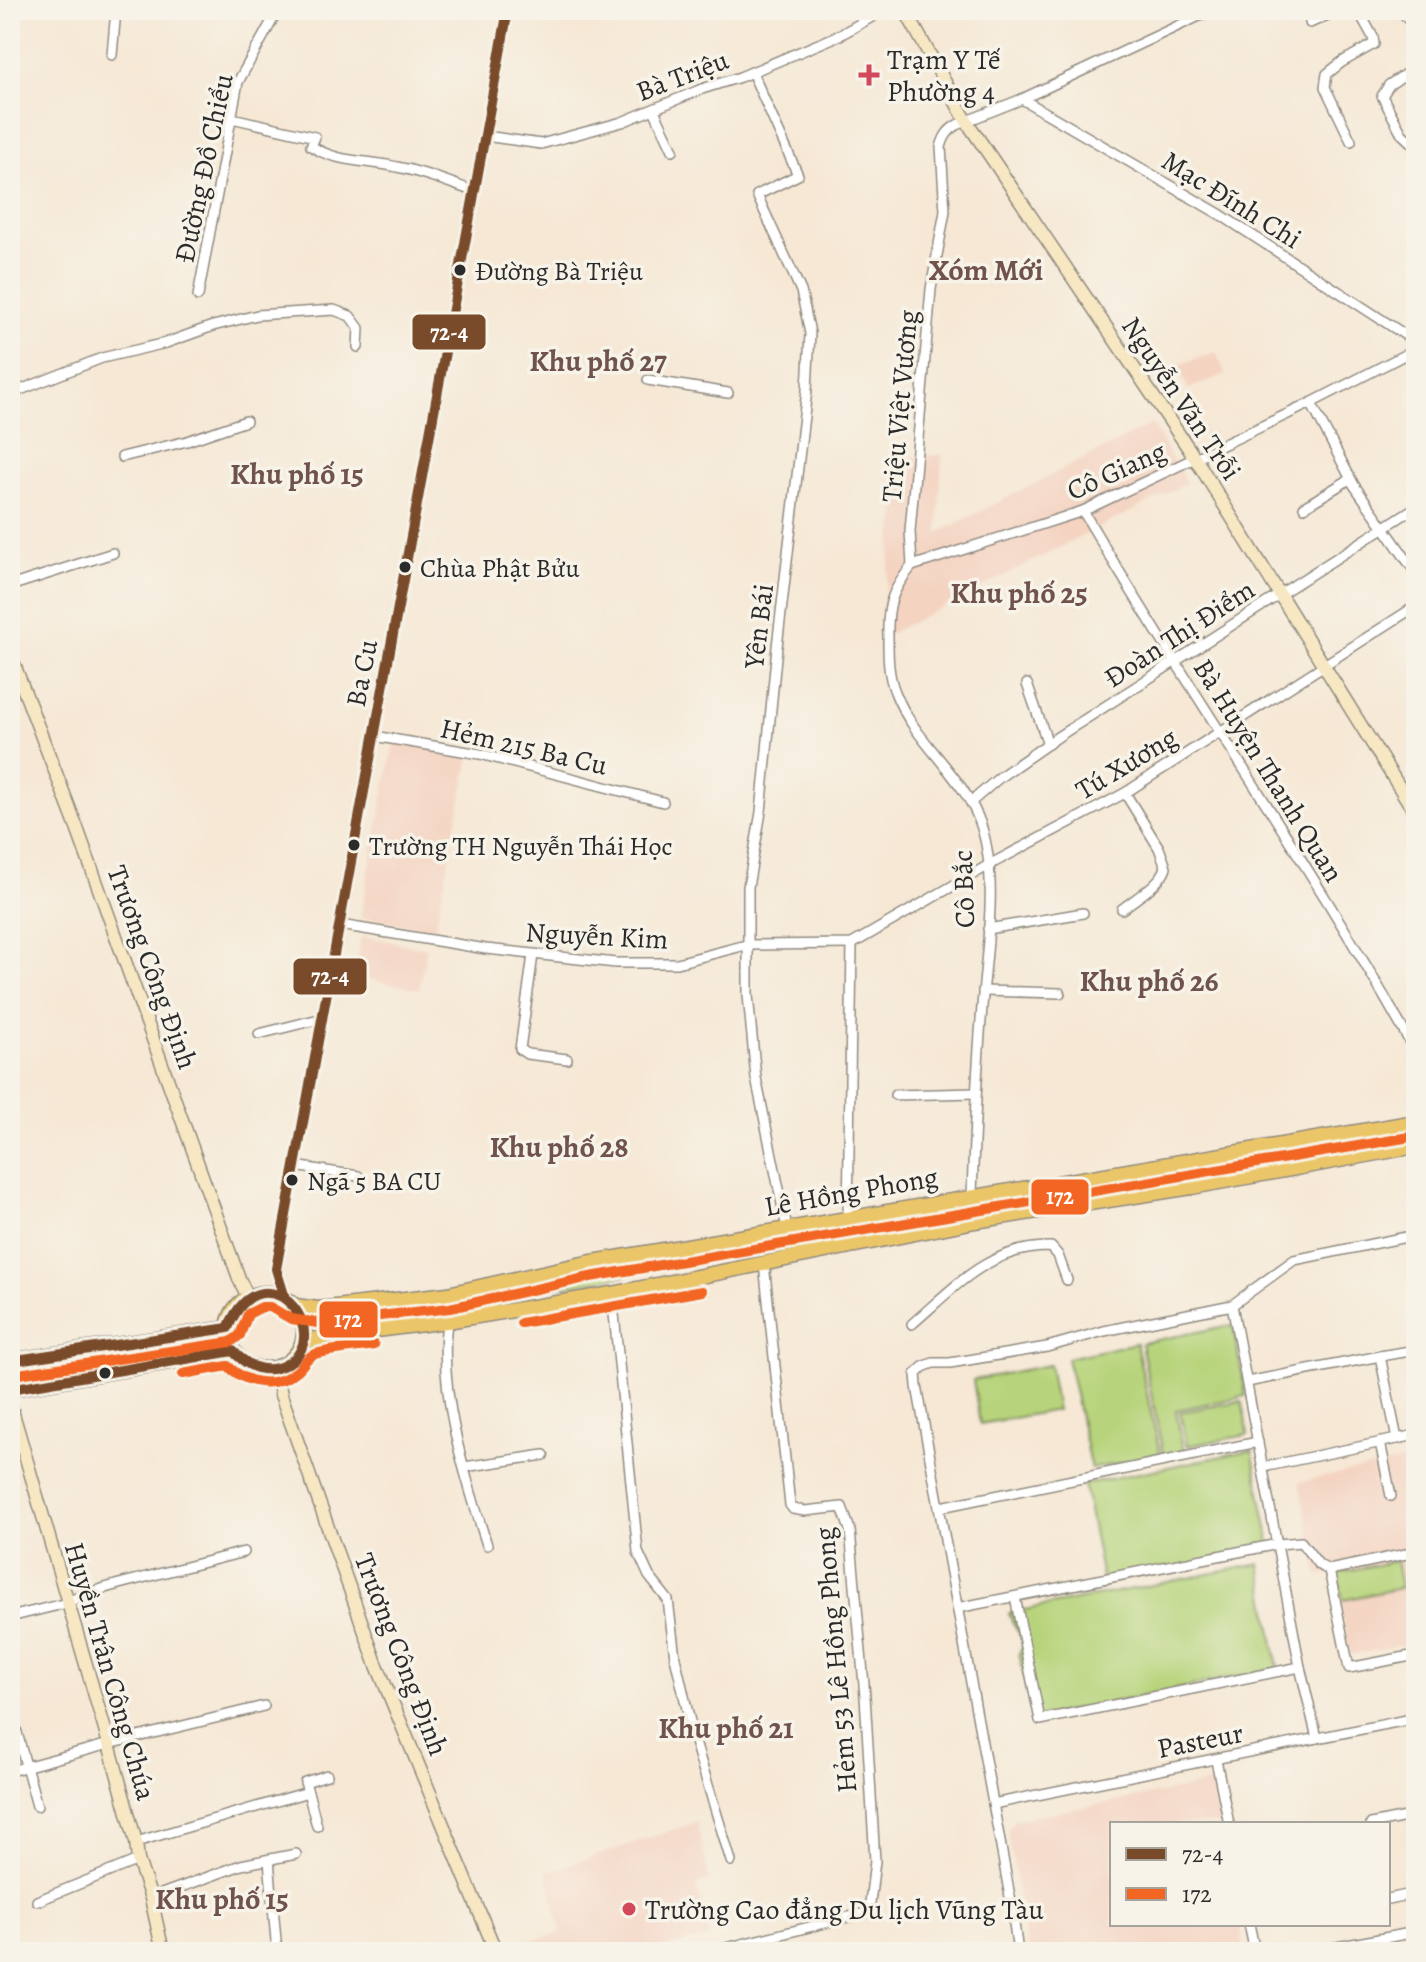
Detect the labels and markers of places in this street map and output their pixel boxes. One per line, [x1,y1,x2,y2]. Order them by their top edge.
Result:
place label: Trạm Y Tế Phường 4 [887,41,1001,111]
marker: Trạm Y Tế Phường 4 [858,64,880,86]
place label: Đường Bà Triệu [475,254,644,289]
marker: Đường Bà Triệu [452,262,468,278]
place label: Chùa Phật Bửu [420,551,580,586]
marker: Chùa Phật Bửu [397,559,413,575]
place label: Trường TH Nguyễn Thái Học [369,829,672,864]
marker: Trường TH Nguyễn Thái Học [346,837,362,853]
place label: Ngã 5 BA CU [307,1164,441,1199]
marker: Ngã 5 BA CU [284,1172,300,1188]
unlabelled marker [97,1365,113,1381]
place label: Trường Cao đẳng Du lịch Vũng Tàu [645,1891,1044,1929]
marker: Trường Cao đẳng Du lịch Vũng Tàu [620,1900,638,1918]

